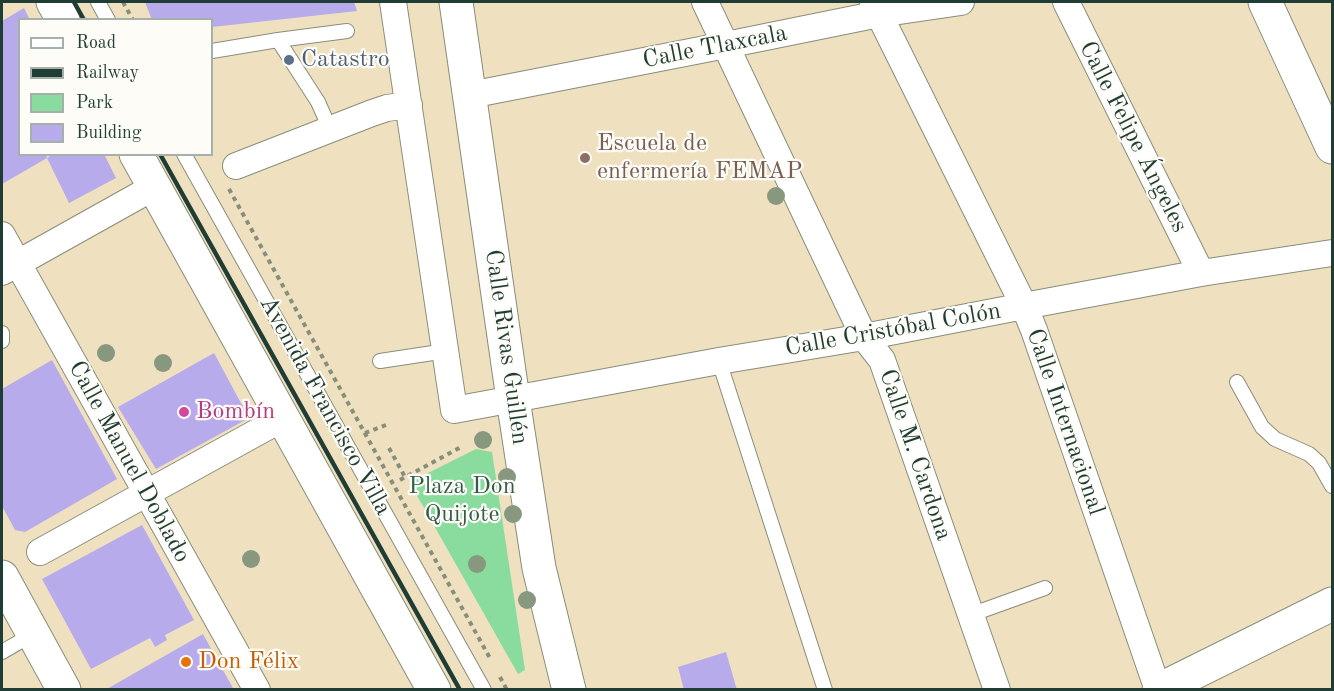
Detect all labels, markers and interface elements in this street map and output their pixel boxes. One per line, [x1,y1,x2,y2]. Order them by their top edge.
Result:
legend [18,18,213,156]
street label: Calle Tlaxcala [640,19,790,75]
text: Road [76,34,116,52]
street label: Calle Felipe Ángeles [1072,37,1194,237]
place label: Catastro [301,46,390,74]
marker: Catastro [282,53,296,67]
text: Railway [76,64,139,82]
text: Park [76,94,113,112]
text: Building [76,124,141,142]
place label: Escuela de enfermería FEMAP [597,130,802,186]
marker: Escuela de enfermería FEMAP [578,151,592,165]
street label: Calle Rivas Guillén [478,248,534,446]
street label: Avenida Francisco Villa [253,291,397,521]
street label: Calle Cristóbal Colón [783,297,1003,363]
street label: Calle Internacional [1020,325,1110,519]
street label: Calle Manuel Doblado [62,356,196,568]
street label: Calle M. Cardona [872,366,958,544]
place label: Bombín [196,398,275,426]
marker: Bombín [177,405,191,419]
park label: Plaza Don Quijote [408,473,516,529]
place label: Don Félix [198,648,299,676]
marker: Don Félix [179,655,193,669]

